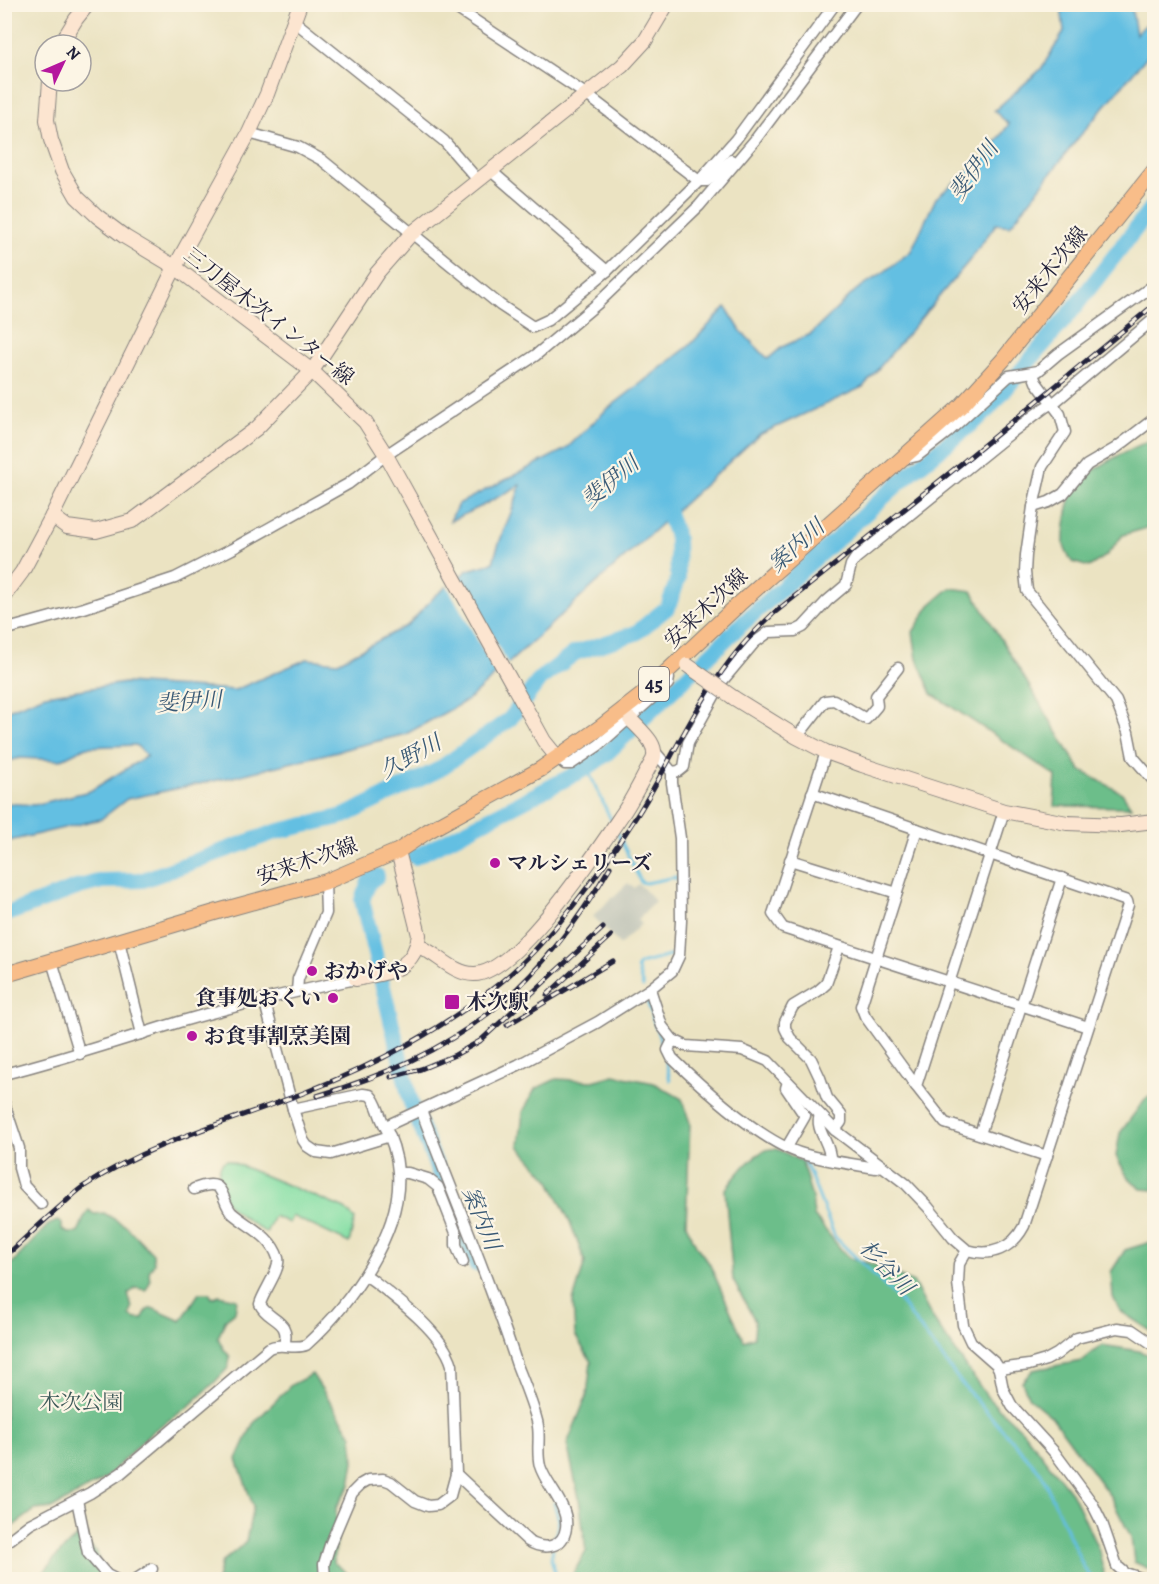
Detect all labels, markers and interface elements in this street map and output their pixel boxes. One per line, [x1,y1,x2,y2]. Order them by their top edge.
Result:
north arrow [33,33,93,93]
text: N [61,41,85,65]
water label: 斐伊川 [942,133,1007,206]
street label: 安来木次線 [1006,220,1094,320]
street label: 三刀屋木次インター線 [178,241,360,391]
water label: 斐伊川 [576,448,647,514]
water label: 案内川 [762,511,833,579]
street label: 安来木次線 [658,562,754,654]
road number: 45 [639,667,669,701]
water label: 斐伊川 [155,685,225,719]
water label: 久野川 [374,727,448,786]
street label: 安来木次線 [253,831,361,891]
place label: マルシェリーズ [507,849,652,877]
marker: マルシェリーズ [488,856,502,870]
place label: おかげや [324,957,408,985]
marker: おかげや [305,964,319,978]
place label: 食事処おくい [195,984,321,1012]
place label: 木次駅 [466,988,529,1016]
marker: 食事処おくい [326,991,340,1005]
marker: 木次駅 [443,993,461,1011]
place label: お食事割烹美園 [204,1022,351,1050]
marker: お食事割烹美園 [185,1029,199,1043]
water label: 案内川 [455,1182,508,1256]
water label: 杉谷川 [853,1234,921,1303]
park label: 木次公園 [39,1388,123,1416]

